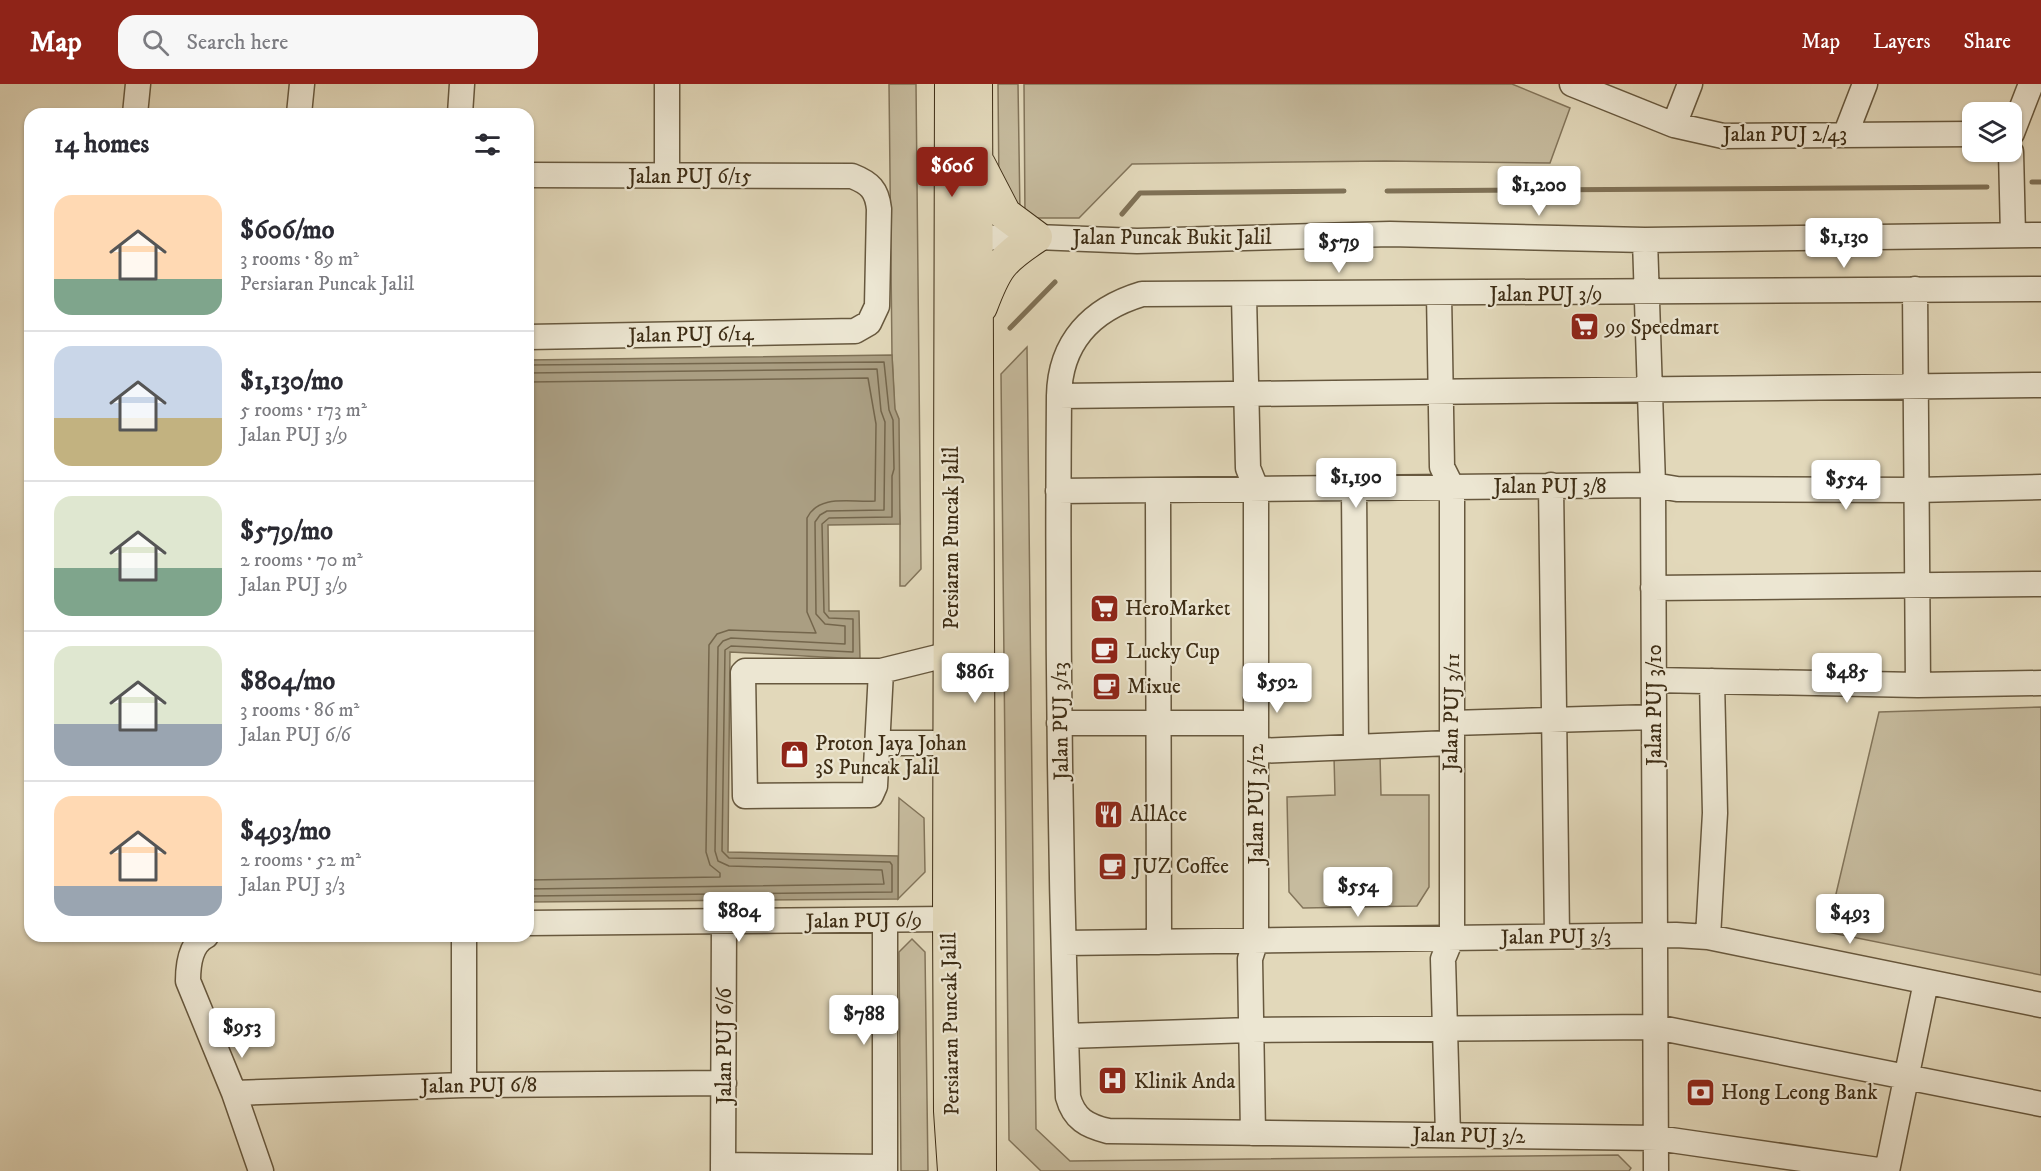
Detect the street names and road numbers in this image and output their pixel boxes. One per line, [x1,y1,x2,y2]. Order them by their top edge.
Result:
street label: Jalan PUJ 2/43 [1721,122,1847,148]
street label: Jalan PUJ 6/15 [626,164,752,190]
street label: Jalan Puncak Bukit Jalil [1071,225,1272,251]
street label: Jalan PUJ 3/9 [1488,282,1603,308]
street label: Jalan PUJ 6/14 [626,321,755,349]
street label: Persiaran Puncak Jalil [939,446,965,629]
street label: Jalan PUJ 3/8 [1491,474,1607,500]
street label: Jalan PUJ 3/10 [1642,644,1668,768]
street label: Jalan PUJ 3/11 [1438,653,1466,773]
street label: Jalan PUJ 3/13 [1047,662,1075,782]
street label: Jalan PUJ 3/12 [1244,743,1270,866]
street label: Jalan PUJ 6/9 [804,907,922,935]
street label: Jalan PUJ 3/3 [1499,923,1611,951]
street label: Persiaran Puncak Jalil [936,932,966,1116]
street label: Jalan PUJ 6/6 [712,987,738,1106]
street label: Jalan PUJ 6/8 [419,1072,537,1100]
street label: Jalan PUJ 3/2 [1410,1122,1526,1150]

